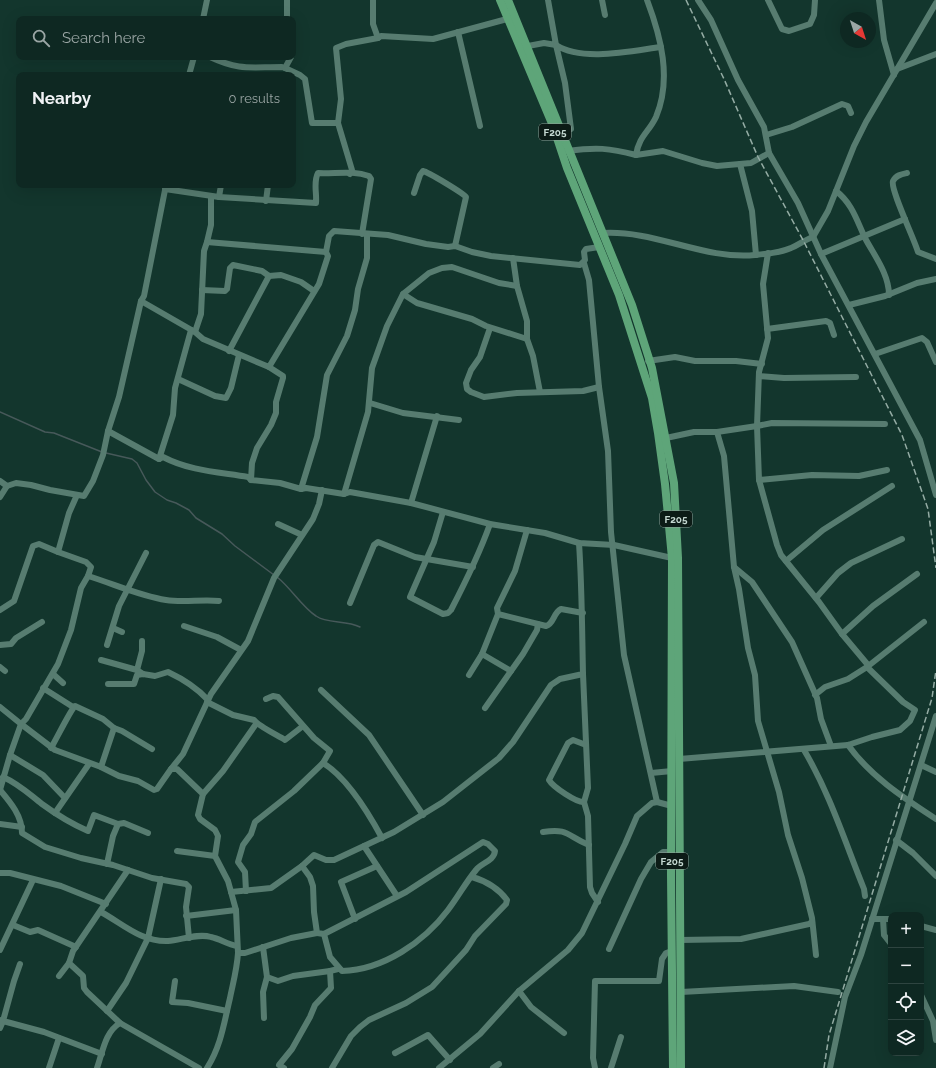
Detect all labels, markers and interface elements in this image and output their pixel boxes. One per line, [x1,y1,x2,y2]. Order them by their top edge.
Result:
north arrow [840,12,876,48]
search box [16,16,296,60]
icon: search [30,27,52,49]
text: Search here [62,29,145,47]
text: Nearby [32,88,91,108]
text: 0 results [229,91,280,106]
road number: F205 [539,124,571,140]
road number: F205 [660,511,692,527]
road number: F205 [656,853,688,869]
map controls [888,912,924,1056]
button: + [888,912,924,948]
button: − [888,948,924,984]
button: locate [888,984,924,1020]
button: layers [888,1020,924,1056]

